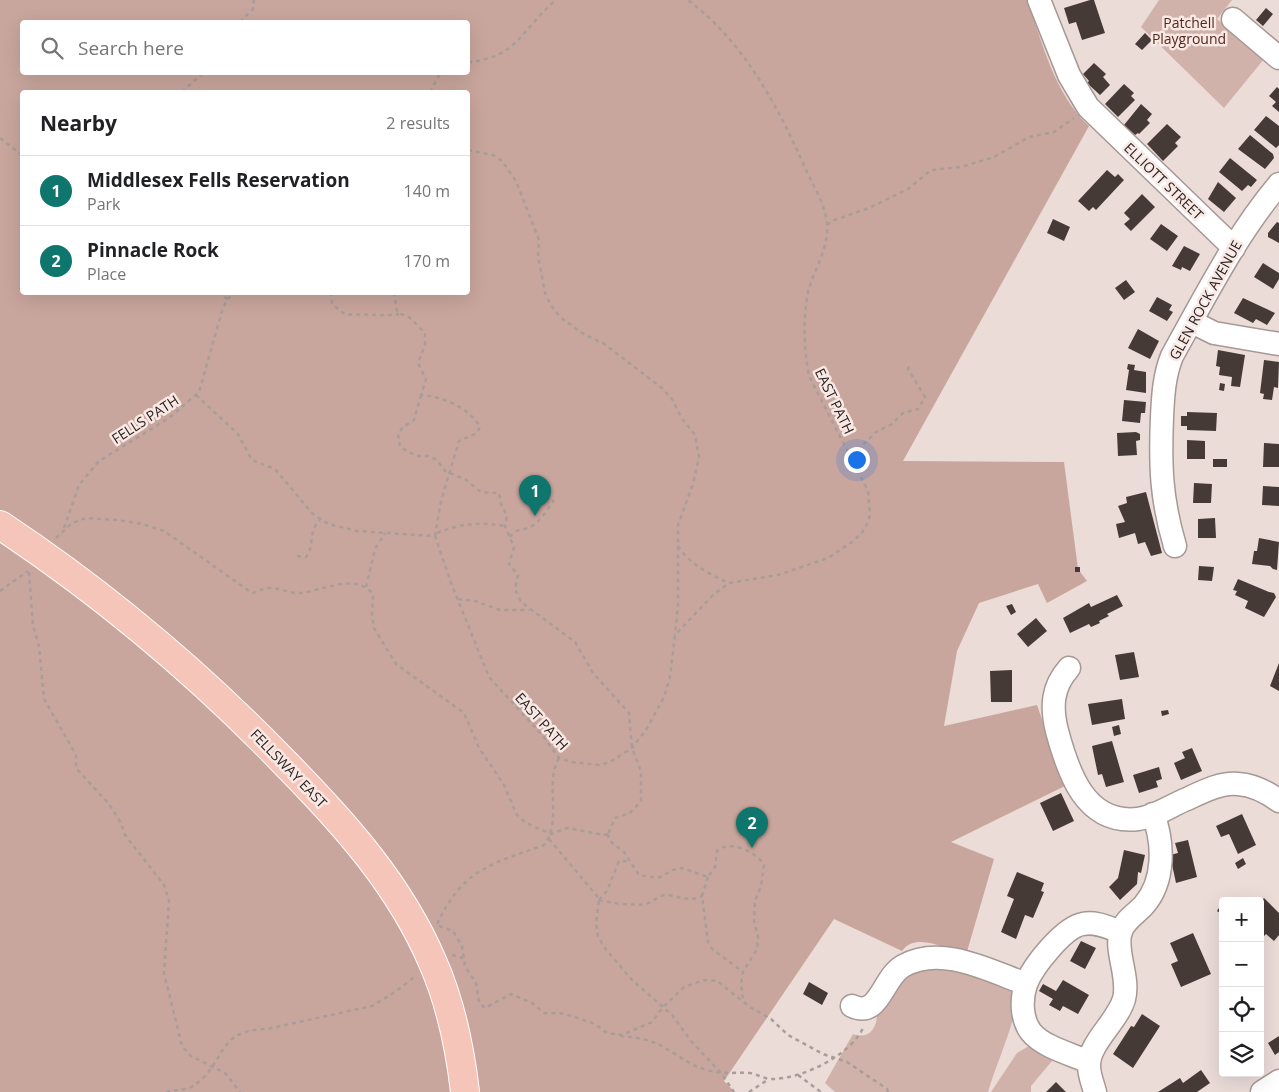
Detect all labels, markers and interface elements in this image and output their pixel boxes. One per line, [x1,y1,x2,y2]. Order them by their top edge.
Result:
park label: Patchell Playground [1152,13,1226,48]
search box [20,20,470,75]
icon: search [38,34,66,62]
text: Search here [78,35,184,61]
text: Nearby [40,109,117,137]
text: 2 results [386,112,450,134]
street label: ELLIOTT STREET [1120,138,1208,224]
text: Middlesex Fells Reservation [87,167,350,193]
text: 1 [51,180,61,202]
text: 140 m [404,180,450,202]
text: Park [87,193,120,215]
text: Pinnacle Rock [87,237,219,263]
street label: GLEN ROCK AVENUE [1164,237,1246,363]
text: 2 [51,250,61,272]
text: 170 m [404,250,450,272]
text: Place [87,263,126,285]
street label: EAST PATH [811,365,859,437]
street label: FELLS PATH [108,390,182,448]
your location [844,447,870,473]
pin: 1 [519,475,551,516]
street label: EAST PATH [511,688,573,754]
street label: FELLSWAY EAST [247,725,332,812]
pin: 2 [736,807,768,848]
map controls [1219,897,1264,1077]
button: + [1219,897,1264,942]
button: − [1219,942,1264,987]
button: locate [1219,987,1264,1032]
button: layers [1219,1032,1264,1077]

